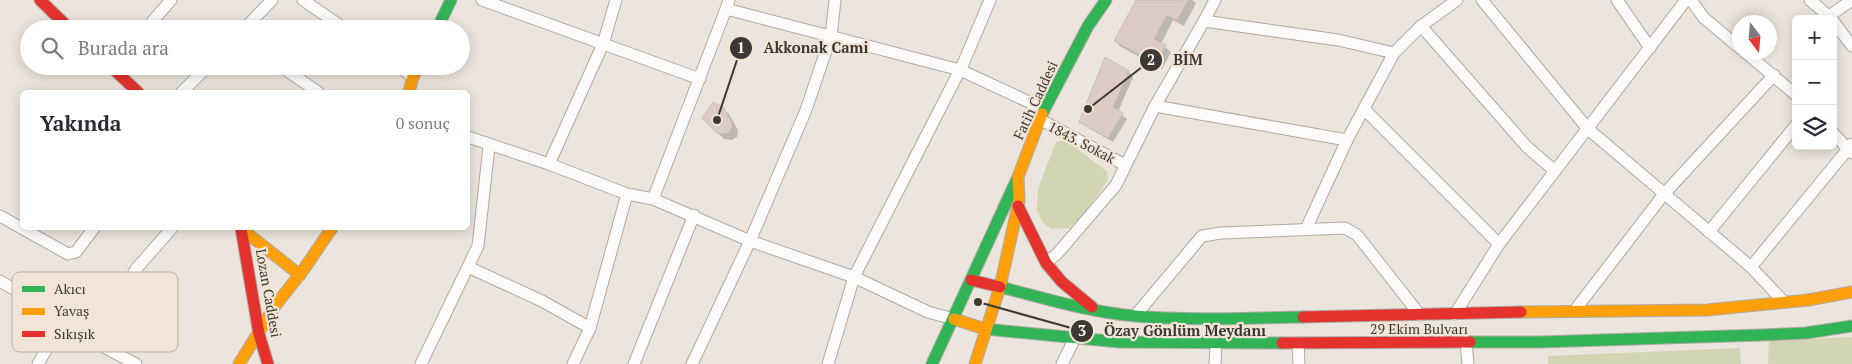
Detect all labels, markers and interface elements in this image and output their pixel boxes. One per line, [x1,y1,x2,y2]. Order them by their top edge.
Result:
north arrow [1732,15,1777,60]
map controls [1792,15,1837,150]
button: + [1792,15,1837,60]
search box [20,20,470,75]
callout: Akkonak Cami [729,33,879,63]
icon: search [38,34,66,62]
text: Burada ara [78,35,169,60]
text: 1 [737,37,745,57]
text: Akkonak Cami [764,37,868,57]
callout: BİM [1139,45,1213,75]
text: 2 [1147,49,1155,69]
text: BİM [1173,49,1203,69]
street label: Fatih Caddesi [1008,58,1062,142]
button: − [1792,60,1837,105]
button: layers [1792,105,1837,150]
text: Yakında [40,109,121,137]
text: 0 sonuç [396,112,450,134]
street label: 1843. Sokak [1045,116,1120,168]
street label: Lozan Caddesi [252,247,286,339]
legend [12,272,178,352]
text: Akıcı [54,279,86,298]
text: Yavaş [54,301,89,320]
callout: Özay Gönlüm Meydanı [1069,316,1276,346]
street label: 29 Ekim Bulvarı [1370,319,1468,338]
text: 3 [1078,320,1086,340]
text: Özay Gönlüm Meydanı [1104,320,1266,340]
text: Sıkışık [54,324,96,343]

